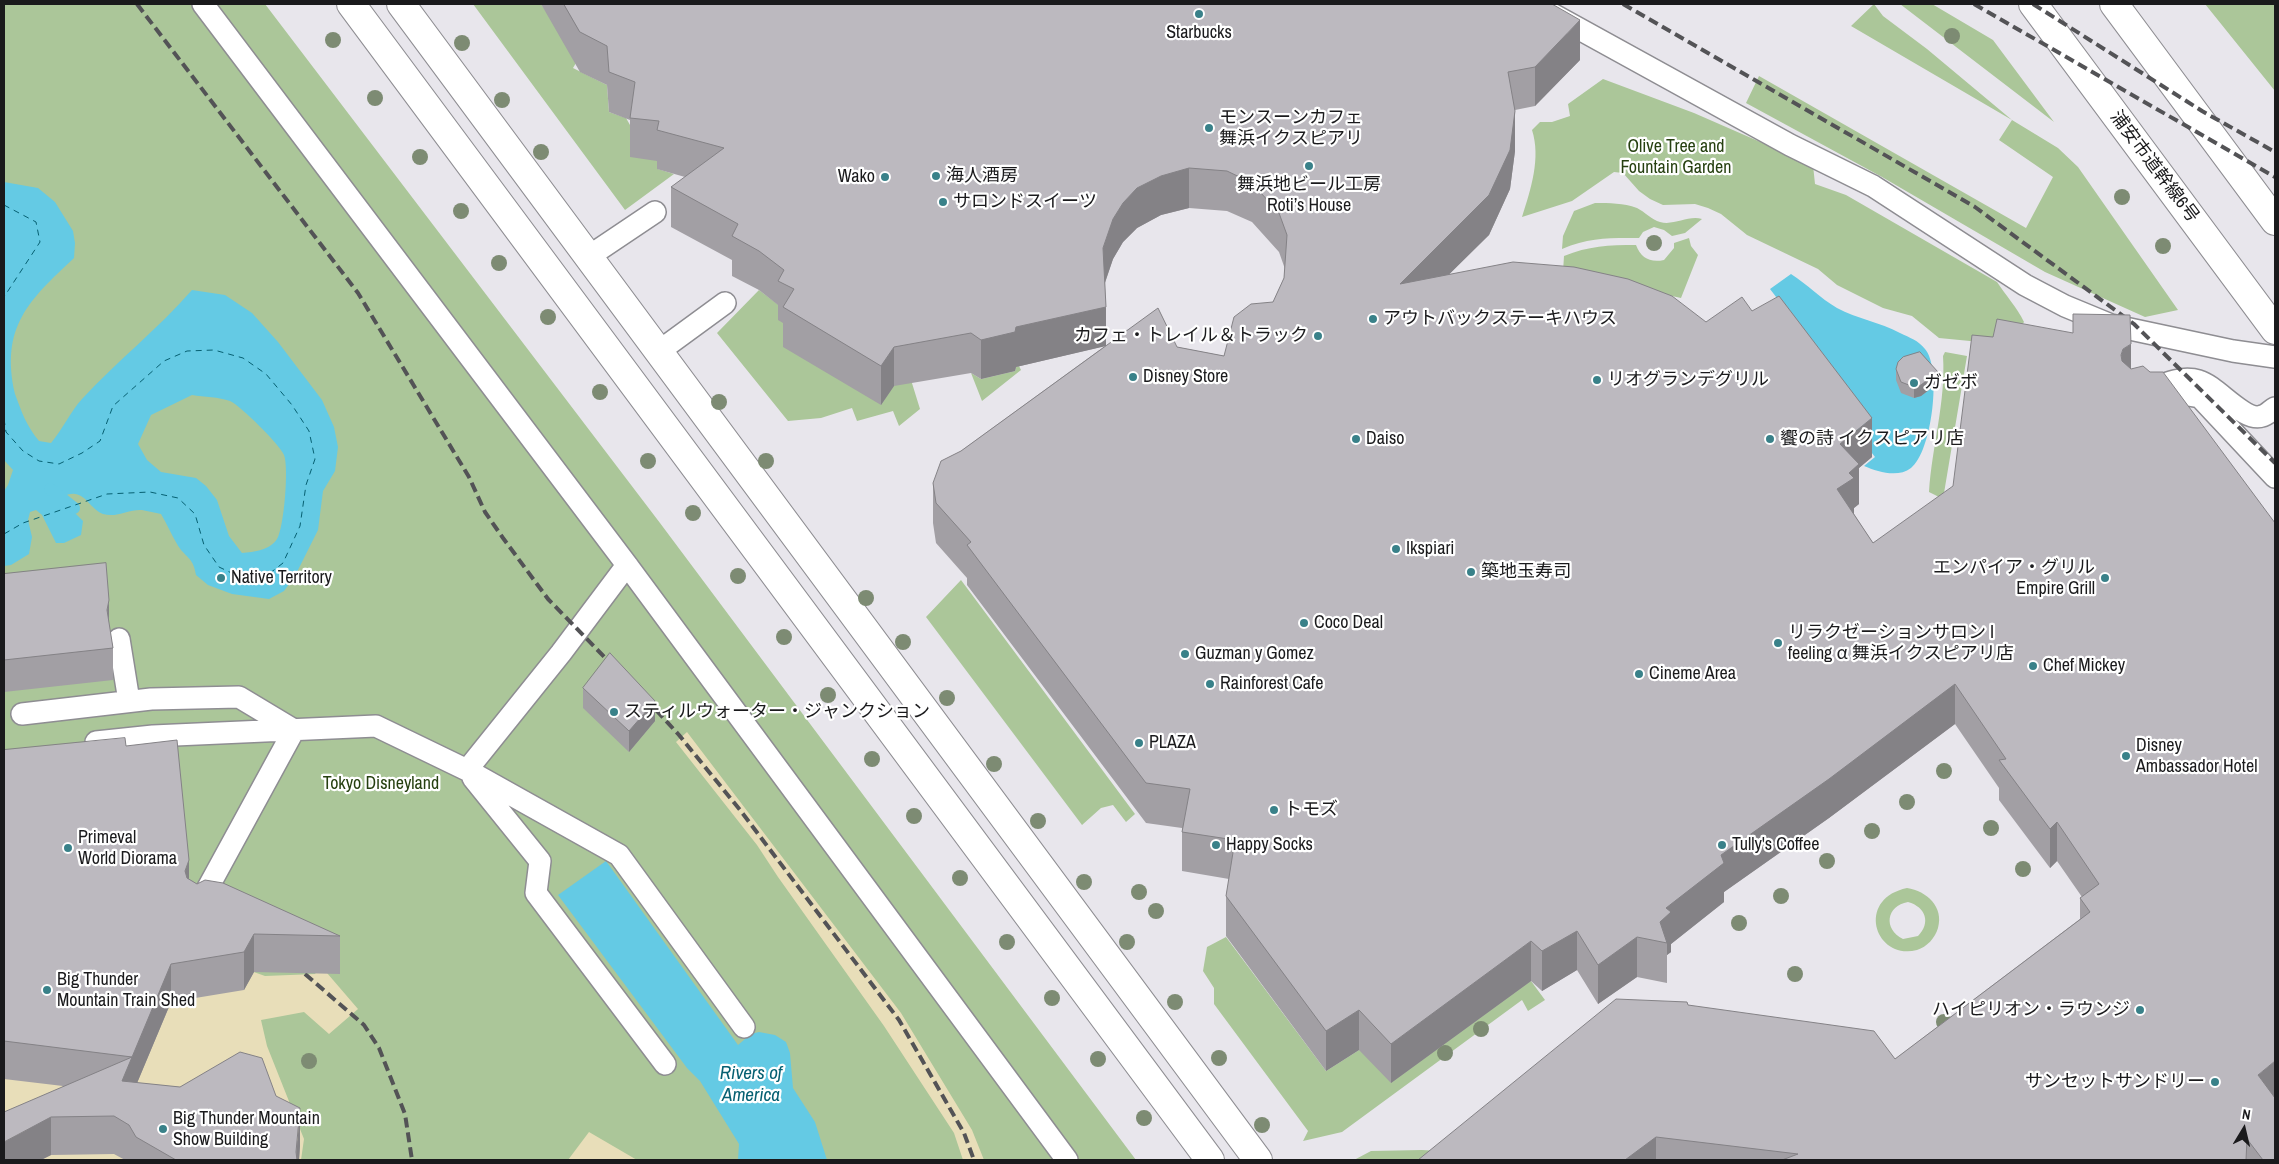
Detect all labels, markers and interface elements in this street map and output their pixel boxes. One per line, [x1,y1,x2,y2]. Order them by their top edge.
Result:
marker: Starbucks [1193,8,1205,20]
place label: Starbucks [1166,22,1232,44]
place label: モンスーンカフェ 舞浜イクスピアリ [1219,107,1363,150]
street label: 浦安市道幹線6号 [2105,107,2203,227]
marker: モンスーンカフェ 舞浜イクスピアリ [1203,122,1215,134]
park label: Olive Tree and Fountain Garden [1621,136,1731,178]
marker: 舞浜地ビール工房 Roti’s House [1303,160,1315,172]
place label: 海人酒房 [946,165,1018,187]
place label: Wako [838,166,875,188]
marker: 海人酒房 [930,170,942,182]
marker: Wako [879,171,891,183]
place label: 舞浜地ビール工房 Roti’s House [1237,174,1381,216]
place label: サロンドスイーツ [953,191,1097,213]
marker: サロンドスイーツ [937,196,949,208]
place label: アウトバックステーキハウス [1383,308,1617,330]
marker: アウトバックステーキハウス [1367,313,1379,325]
place label: カフェ・トレイル＆トラック [1074,325,1308,347]
marker: カフェ・トレイル＆トラック [1312,330,1324,342]
place label: Disney Store [1143,366,1228,388]
place label: リオグランデグリル [1607,369,1769,391]
marker: Disney Store [1127,371,1139,383]
place label: ガゼボ [1924,372,1978,394]
marker: リオグランデグリル [1591,374,1603,386]
marker: ガゼボ [1908,377,1920,389]
place label: Daiso [1366,428,1405,450]
place label: 饗の詩 イクスピアリ店 [1780,428,1964,450]
marker: Daiso [1350,433,1362,445]
marker: 饗の詩 イクスピアリ店 [1764,433,1776,445]
place label: Ikspiari [1406,538,1454,560]
marker: Ikspiari [1390,543,1402,555]
place label: エンパイア・グリル Empire Grill [1933,557,2095,600]
place label: 築地玉寿司 [1481,561,1571,583]
marker: 築地玉寿司 [1465,566,1477,578]
place label: Native Territory [231,567,332,589]
marker: Native Territory [215,572,227,584]
marker: エンパイア・グリル Empire Grill [2099,572,2111,584]
place label: Coco Deal [1314,612,1383,634]
marker: Coco Deal [1298,617,1310,629]
place label: リラクゼーションサロン I feeling α 舞浜イクスピアリ店 [1788,622,2014,664]
marker: リラクゼーションサロン I feeling α 舞浜イクスピアリ店 [1772,637,1784,649]
place label: Guzman y Gomez [1195,643,1314,665]
marker: Guzman y Gomez [1179,648,1191,660]
place label: Chef Mickey [2043,655,2125,677]
marker: Chef Mickey [2027,660,2039,672]
place label: Cineme Area [1649,663,1736,685]
marker: Cineme Area [1633,668,1645,680]
place label: Rainforest Cafe [1220,673,1323,695]
marker: Rainforest Cafe [1204,678,1216,690]
place label: スティルウォーター・ジャンクション [624,701,930,723]
marker: スティルウォーター・ジャンクション [608,706,620,718]
place label: PLAZA [1149,732,1196,754]
place label: Disney Ambassador Hotel [2136,735,2257,778]
marker: PLAZA [1133,737,1145,749]
marker: Disney Ambassador Hotel [2120,750,2132,762]
park label: Tokyo Disneyland [323,773,439,795]
place label: トモズ [1284,799,1338,821]
marker: トモズ [1268,804,1280,816]
place label: Primeval World Diorama [78,827,177,870]
place label: Happy Socks [1226,834,1313,856]
place label: Tully's Coffee [1732,834,1819,856]
marker: Happy Socks [1210,839,1222,851]
marker: Tully's Coffee [1716,839,1728,851]
marker: Primeval World Diorama [62,842,74,854]
place label: Big Thunder Mountain Train Shed [57,969,195,1012]
marker: Big Thunder Mountain Train Shed [41,984,53,996]
place label: ハイピリオン・ラウンジ [1932,999,2130,1021]
marker: ハイピリオン・ラウンジ [2134,1004,2146,1016]
water label: Rivers of America [720,1063,782,1107]
place label: サンセットサンドリー [2025,1071,2205,1093]
marker: サンセットサンドリー [2209,1076,2221,1088]
north arrow [2219,1104,2269,1154]
text: N [2241,1105,2252,1124]
place label: Big Thunder Mountain Show Building [173,1108,320,1150]
marker: Big Thunder Mountain Show Building [157,1123,169,1135]

